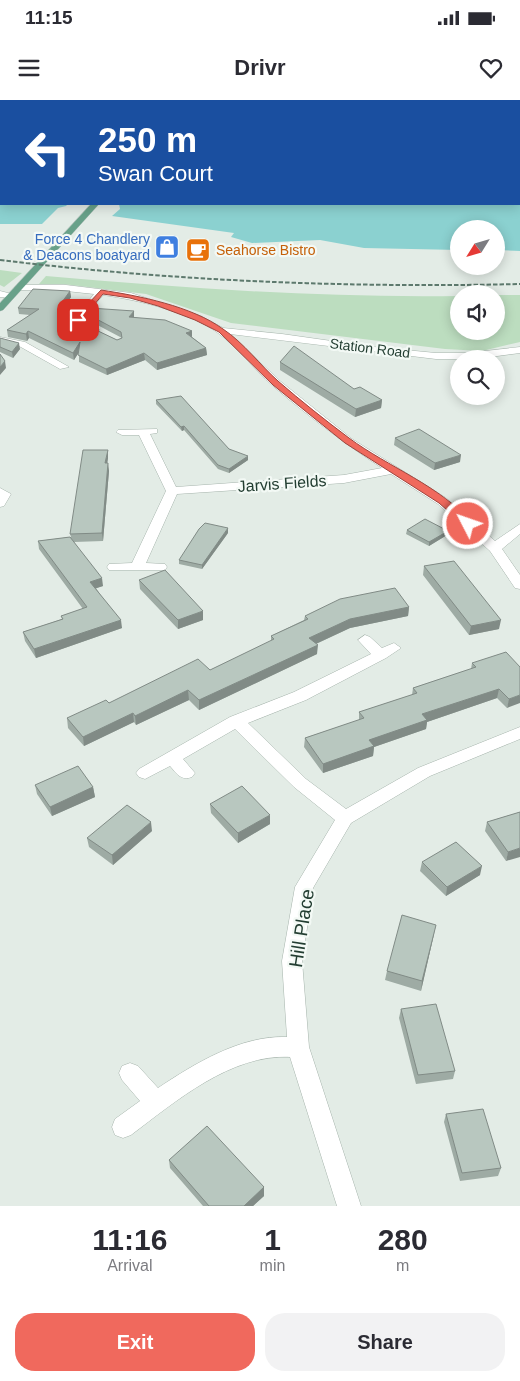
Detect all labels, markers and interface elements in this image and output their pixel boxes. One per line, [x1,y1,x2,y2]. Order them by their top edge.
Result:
text: 11:15 [25,7,73,28]
icon: menu [15,54,43,82]
icon: heart [477,54,505,82]
text: Drivr [234,55,286,80]
icon: left [15,120,80,185]
text: 250 m [98,120,197,159]
text: Swan Court [98,161,213,186]
north arrow [450,220,505,275]
map controls [450,220,505,405]
place label: Force 4 Chandlery & Deacons boatyard [23,231,150,263]
shop icon: Force 4 Chandlery & Deacons boatyard [154,234,180,260]
cafe icon: Seahorse Bistro [185,237,211,263]
place label: Seahorse Bistro [216,242,316,258]
button: sound [450,285,505,340]
pin [57,299,99,341]
icon: arrive [64,306,92,334]
street label: Station Road [329,335,411,361]
button: search [450,350,505,405]
street label: Jarvis Fields [237,472,327,495]
position arrow [441,497,493,549]
street label: Hill Place [285,887,318,969]
text: 11:16 [92,1223,167,1256]
text: 1 [264,1223,281,1256]
text: 280 [378,1223,428,1256]
text: Arrival [107,1257,152,1274]
text: min [260,1257,285,1274]
text: m [396,1257,409,1274]
button: Exit [15,1313,255,1371]
button: Share [265,1313,505,1371]

